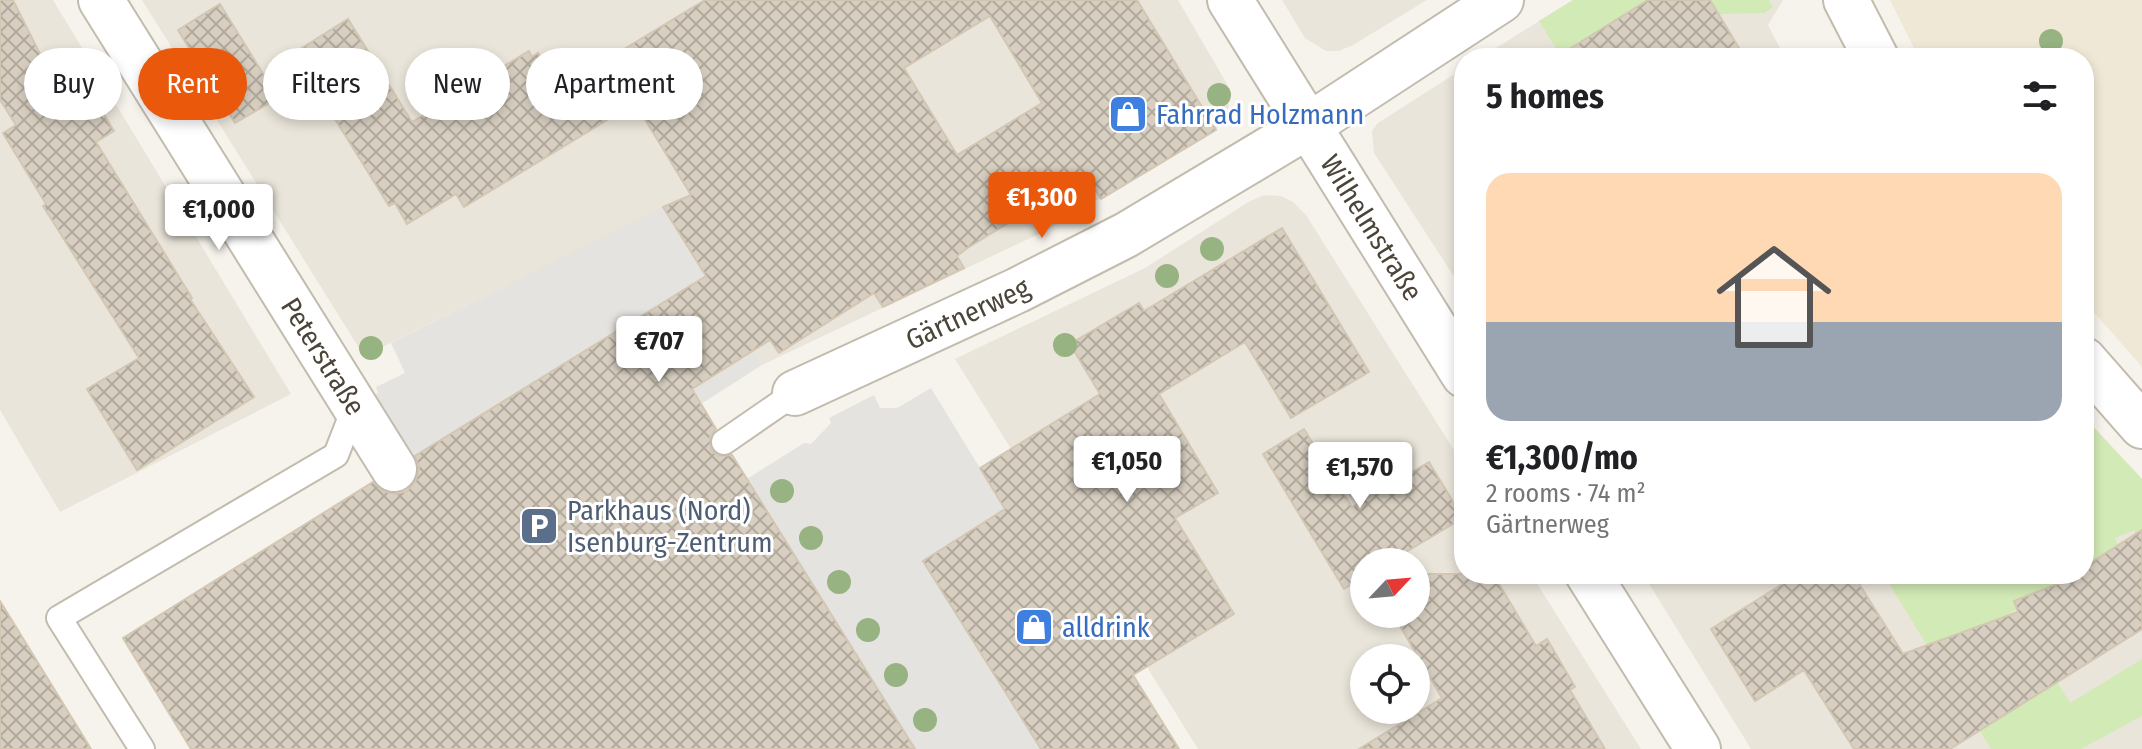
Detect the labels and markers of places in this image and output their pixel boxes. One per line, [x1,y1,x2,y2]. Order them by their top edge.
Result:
shop icon: Fahrrad Holzmann [1107,93,1149,135]
place label: Fahrrad Holzmann [1156,98,1364,131]
pin: €1,300 [977,172,1107,240]
pin: €1,000 [154,184,284,252]
pin: €707 [612,316,706,384]
pin: €1,050 [1062,436,1192,504]
pin: €1,570 [1295,442,1425,510]
place label: Parkhaus (Nord) Isenburg-Zentrum [567,494,772,559]
parking icon: Parkhaus (Nord) Isenburg-Zentrum [518,505,560,547]
shop icon: alldrink [1013,606,1055,648]
place label: alldrink [1062,611,1151,644]

